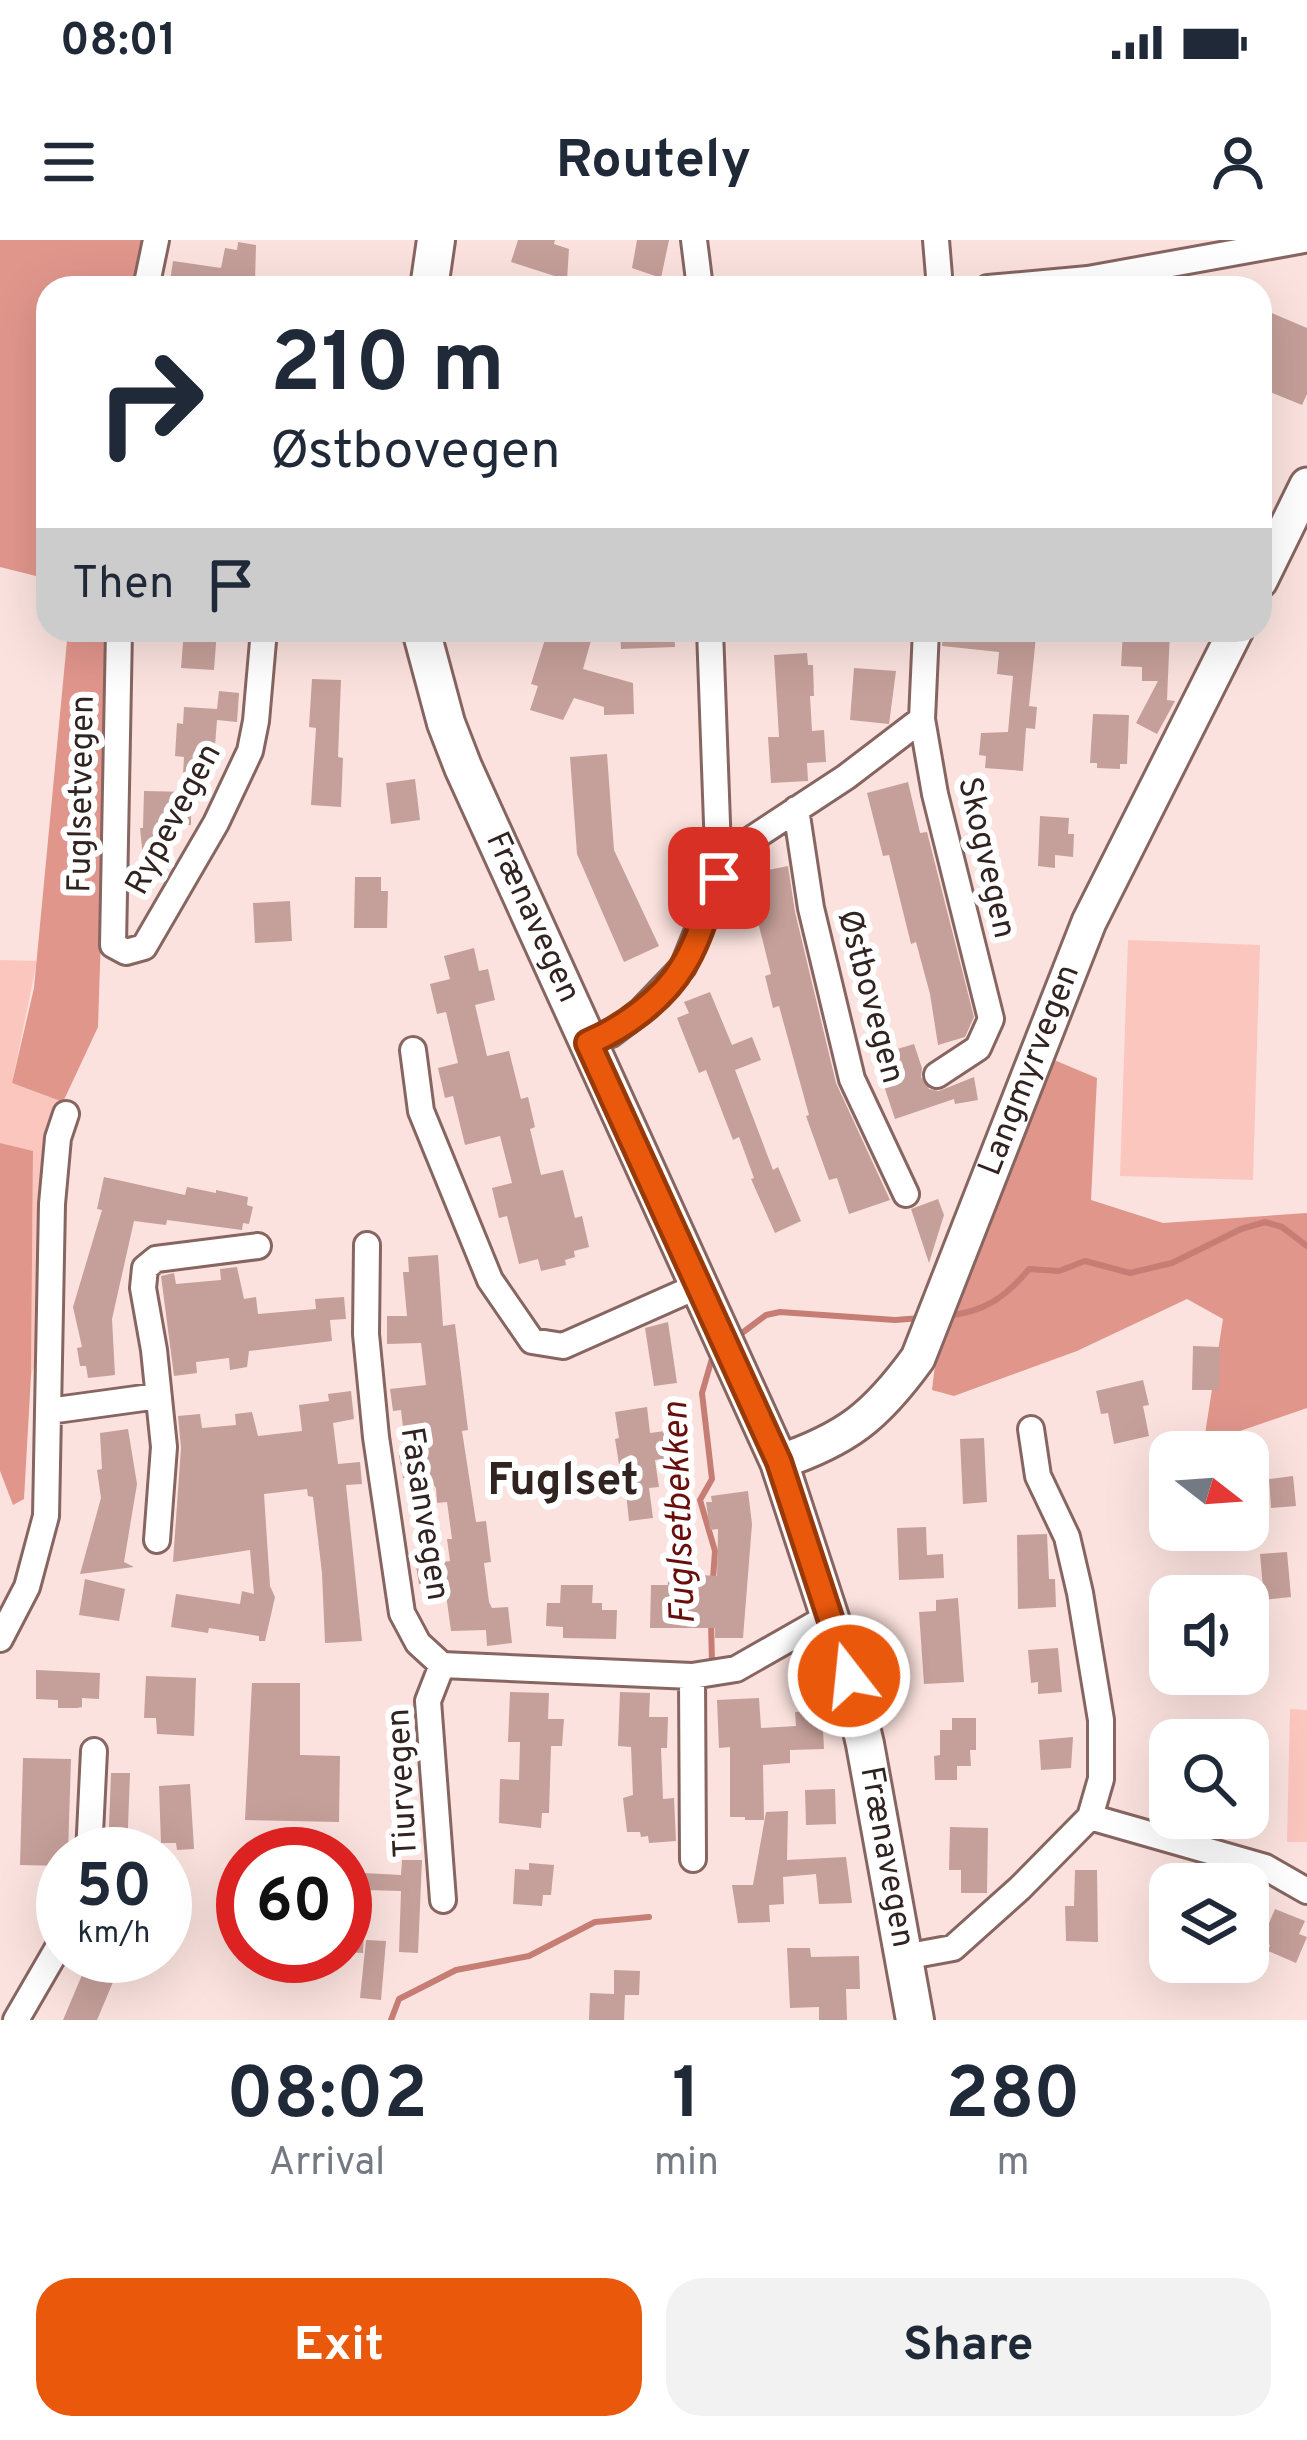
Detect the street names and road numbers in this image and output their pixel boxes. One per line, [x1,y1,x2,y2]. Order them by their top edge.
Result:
street label: Fuglsetvegen [60,695,106,893]
street label: Rypevegen [118,737,232,903]
street label: Skogvegen [946,773,1024,943]
street label: Frænavegen [474,826,589,1010]
street label: Østbovegen [826,906,912,1088]
street label: Langmyrvegen [970,959,1091,1182]
street label: Fasanvegen [389,1424,457,1604]
street label: Tiurvegen [379,1707,429,1859]
street label: Frænavegen [849,1763,922,1951]

